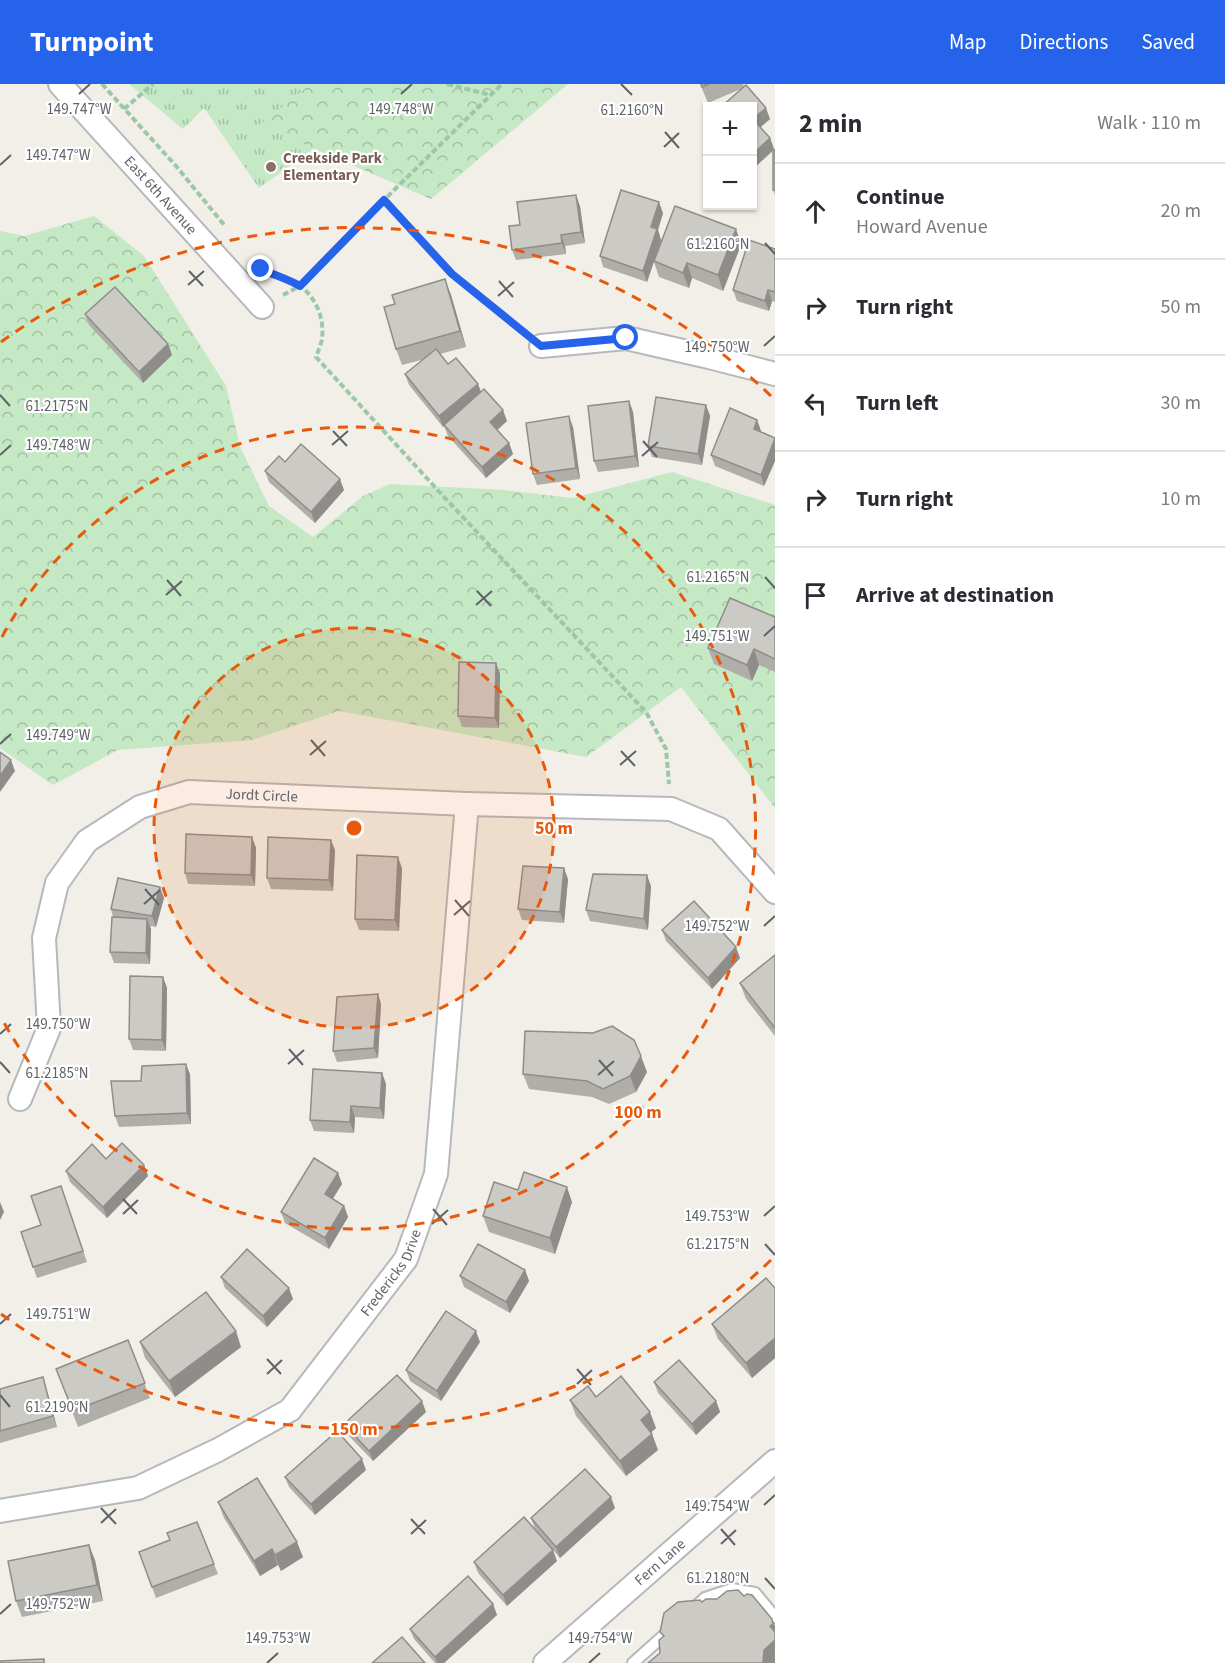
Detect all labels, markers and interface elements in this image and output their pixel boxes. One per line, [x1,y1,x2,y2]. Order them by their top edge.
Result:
text: Turnpoint [30,22,154,62]
text: Map [949,27,987,57]
text: Directions [1020,27,1108,57]
text: Saved [1141,27,1195,57]
text: 149.747°W [46,99,112,120]
text: 149.748°W [368,99,434,120]
text: 61.2160°N [600,100,664,121]
map controls [703,102,757,210]
button: + [703,102,757,156]
text: 2 min [799,105,862,142]
text: Walk · 110 m [1097,109,1201,137]
text: 149.747°W [25,145,91,166]
place label: Creekside Park Elementary [283,148,383,186]
street label: East 6th Avenue [119,152,202,239]
button: − [703,156,757,210]
marker: Creekside Park Elementary [264,160,278,174]
text: Continue [856,181,945,213]
icon: ahead [799,195,832,228]
text: 20 m [1161,197,1201,225]
text: Howard Avenue [856,213,988,241]
text: 61.2160°N [686,234,750,255]
route end [247,255,273,281]
icon: right [799,291,832,324]
text: Turn right [856,291,953,323]
text: 50 m [1161,293,1201,321]
route start [612,324,638,350]
text: 149.750°W [684,337,750,358]
icon: left [799,387,832,420]
text: Turn left [856,387,938,419]
text: 30 m [1161,389,1201,417]
text: 61.2175°N [25,396,89,417]
text: 149.748°W [25,435,91,456]
icon: right [799,483,832,516]
text: Turn right [856,483,953,515]
text: 10 m [1161,485,1201,513]
text: 61.2165°N [686,567,750,588]
icon: arrive [799,579,832,612]
text: Arrive at destination [856,579,1054,611]
text: 149.751°W [684,626,750,647]
text: 149.749°W [25,725,91,746]
street label: Jordt Circle [225,784,298,808]
text: 50 m [535,816,573,841]
centre of rings [344,818,364,838]
text: 149.752°W [684,916,750,937]
text: 149.750°W [25,1014,91,1035]
text: 61.2185°N [25,1063,89,1084]
text: 100 m [614,1100,662,1125]
text: 149.753°W [684,1206,750,1227]
street label: Fredericks Drive [356,1226,427,1321]
text: 61.2175°N [686,1234,750,1255]
text: 149.751°W [25,1304,91,1325]
text: 61.2190°N [25,1397,89,1418]
text: 150 m [330,1417,378,1442]
text: 149.754°W [684,1496,750,1517]
street label: Fern Lane [630,1534,690,1591]
text: 61.2180°N [686,1568,750,1589]
text: 149.752°W [25,1594,91,1615]
text: 149.753°W [245,1628,311,1649]
text: 149.754°W [567,1628,633,1649]

